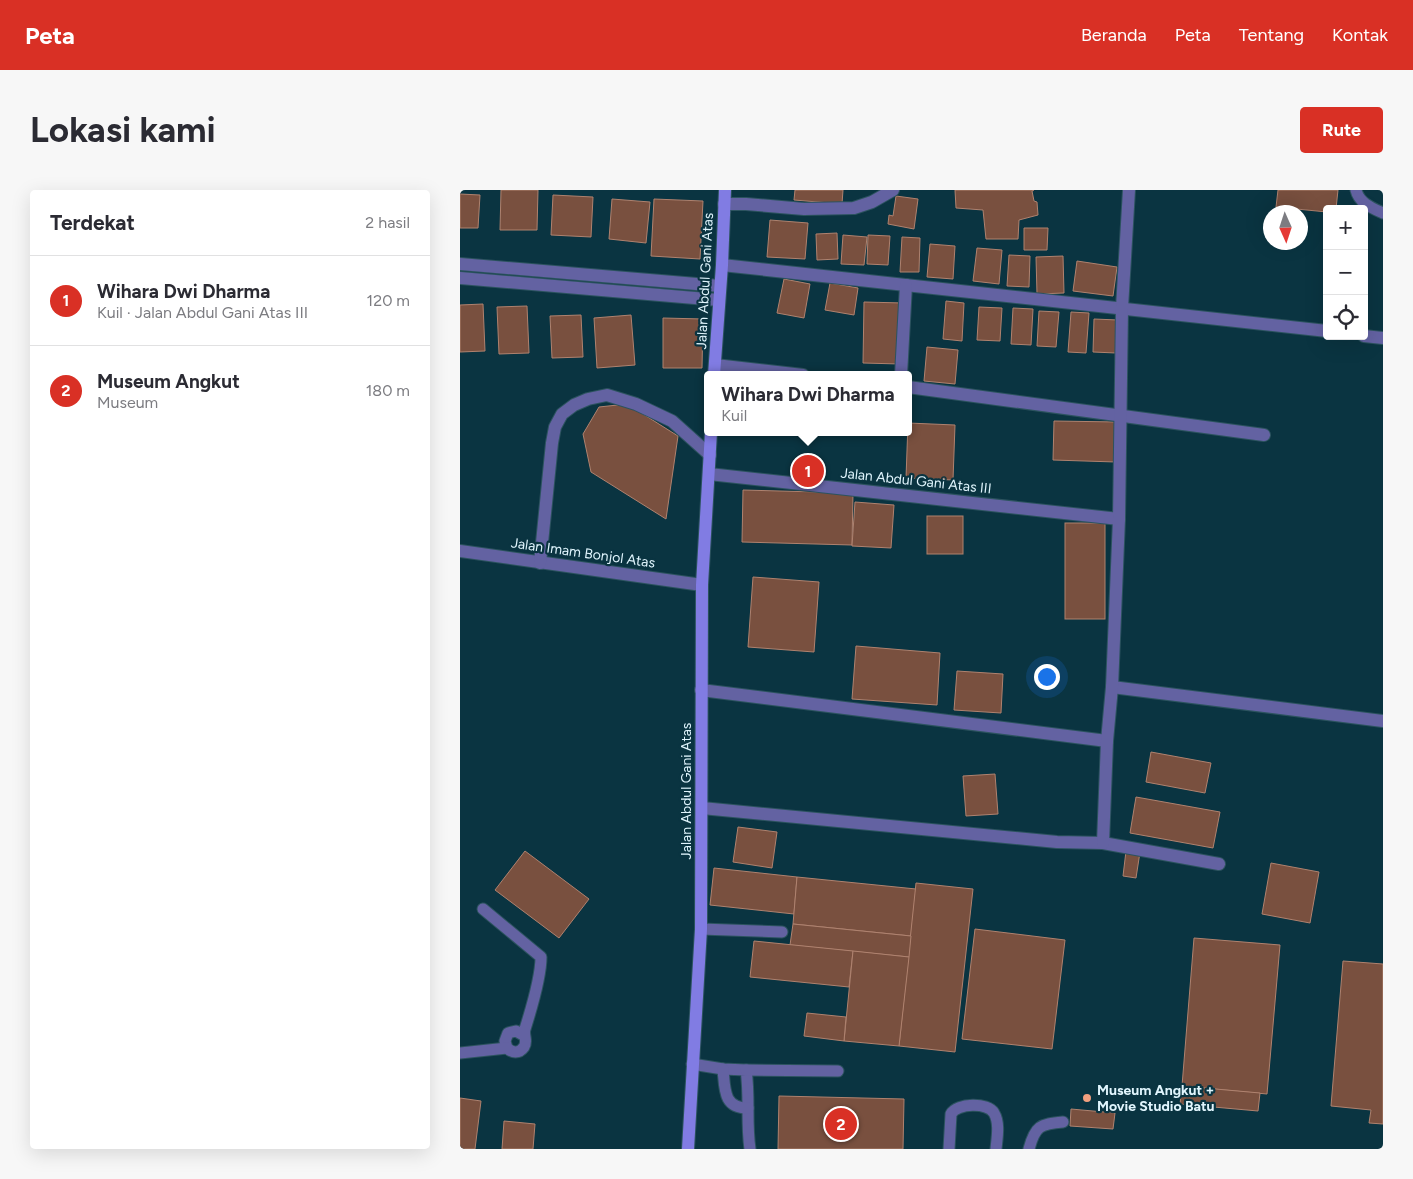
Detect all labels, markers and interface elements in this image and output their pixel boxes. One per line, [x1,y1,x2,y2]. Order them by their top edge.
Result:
text: Peta [25,21,75,50]
text: Beranda [1081,24,1147,46]
text: Peta [1175,24,1211,46]
text: Tentang [1239,24,1304,46]
text: Kontak [1332,24,1388,46]
button: Rute [1300,107,1383,153]
text: Lokasi kami [30,109,216,151]
north arrow [1263,205,1308,250]
map controls [1323,205,1368,340]
button: + [1323,205,1368,250]
text: Terdekat [50,210,135,235]
street label: Jalan Abdul Gani Atas [693,212,717,350]
text: 2 hasil [365,213,410,232]
button: − [1323,250,1368,295]
text: Wihara Dwi Dharma [97,280,270,303]
text: 1 [63,291,69,310]
text: 120 m [367,291,410,310]
button: locate [1323,295,1368,340]
text: Kuil · Jalan Abdul Gani Atas III [97,303,308,322]
text: Museum Angkut [97,370,240,393]
popup [704,371,912,436]
text: 2 [61,381,71,400]
text: 180 m [366,381,410,400]
text: Wihara Dwi Dharma [721,383,895,406]
text: Museum [97,393,158,412]
text: Kuil [721,406,747,425]
pin: 1 [792,452,824,490]
street label: Jalan Abdul Gani Atas III [840,465,992,497]
street label: Jalan Imam Bonjol Atas [510,534,656,572]
your location [1034,664,1060,690]
street label: Jalan Abdul Gani Atas [678,723,695,859]
place label: Museum Angkut + Movie Studio Batu [1097,1082,1215,1115]
marker: Museum Angkut + Movie Studio Batu [1081,1092,1093,1104]
pin: 2 [825,1105,857,1143]

